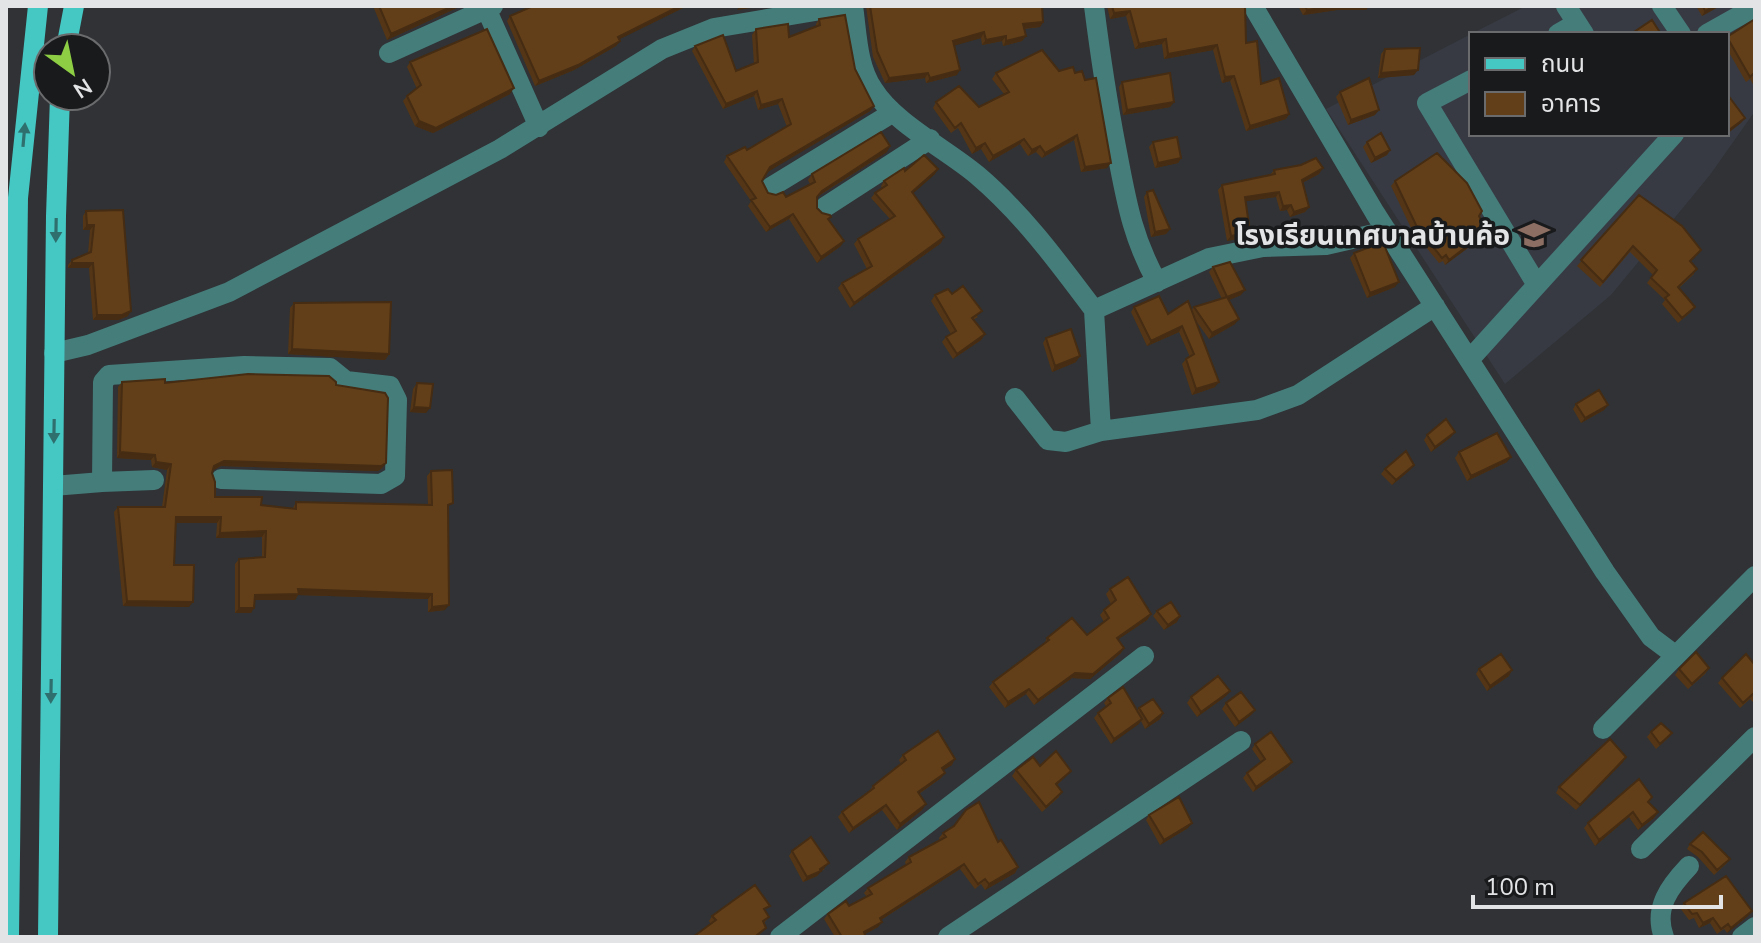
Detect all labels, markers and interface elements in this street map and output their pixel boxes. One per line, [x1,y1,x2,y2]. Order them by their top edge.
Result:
north arrow [32,32,112,112]
legend [1469,32,1729,136]
text: ถนน [1541,48,1585,80]
text: N [67,71,97,105]
text: อาคาร [1541,88,1601,120]
one-way arrow [17,122,30,147]
place label: โรงเรียนเทศบาลบ้านค้อ [1235,217,1510,255]
one-way arrow [50,218,62,243]
school or university icon: โรงเรียนเทศบาลบ้านค้อ [1517,218,1551,252]
one-way arrow [47,419,60,444]
one-way arrow [44,679,57,704]
scale bar [1473,859,1721,909]
text: 100 m [1485,871,1555,903]

